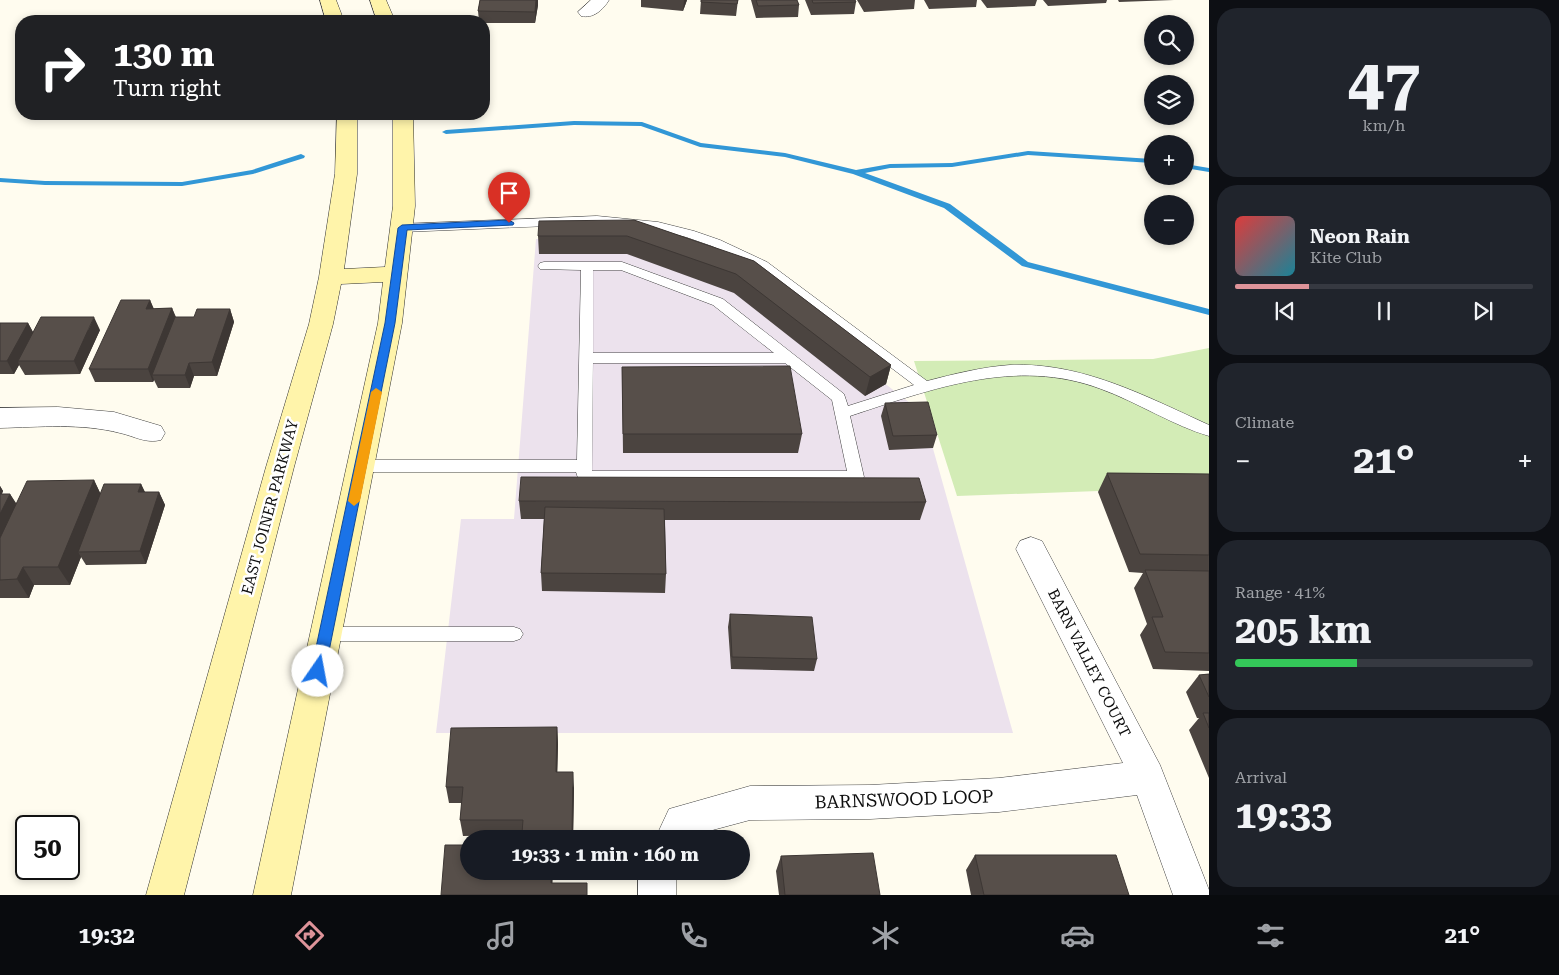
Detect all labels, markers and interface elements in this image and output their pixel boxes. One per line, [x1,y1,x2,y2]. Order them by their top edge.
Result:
map controls [1144,15,1194,245]
button: search [1144,15,1194,65]
text: 130 m [113,34,214,75]
icon: right [30,35,95,100]
text: 47 [1348,45,1420,121]
button: layers [1144,75,1194,125]
text: Turn right [113,76,221,101]
text: km/h [1363,116,1405,135]
button: + [1144,135,1194,185]
pin [488,172,530,223]
icon: arrive [495,179,523,207]
button: − [1144,195,1194,245]
text: Neon Rain [1310,225,1410,248]
text: Kite Club [1310,248,1382,267]
icon: previous [1271,297,1299,325]
icon: pause [1370,297,1398,325]
icon: next [1469,297,1497,325]
text: Climate [1235,413,1294,432]
street label: EAST JOINER PARKWAY [238,417,302,597]
text: 21° [1353,438,1415,482]
text: − [1235,445,1251,478]
text: + [1517,445,1533,478]
text: Range · 41% [1235,583,1325,602]
street label: BARN VALLEY COURT [1044,586,1134,740]
text: 205 km [1235,608,1371,652]
position arrow [291,644,343,696]
text: Arrival [1235,768,1287,787]
street label: BARNSWOOD LOOP [814,785,994,813]
text: 19:33 [1235,793,1332,837]
speed limit sign: 50 [15,815,80,880]
text: 19:33 · 1 min · 160 m [511,843,699,866]
icon: directions [292,918,327,953]
icon: music [484,918,519,953]
icon: phone [676,918,711,953]
icon: climate [868,918,903,953]
icon: car [1060,918,1095,953]
icon: filters [1253,918,1288,953]
text: 19:32 [79,923,135,948]
text: 21° [1445,923,1480,948]

